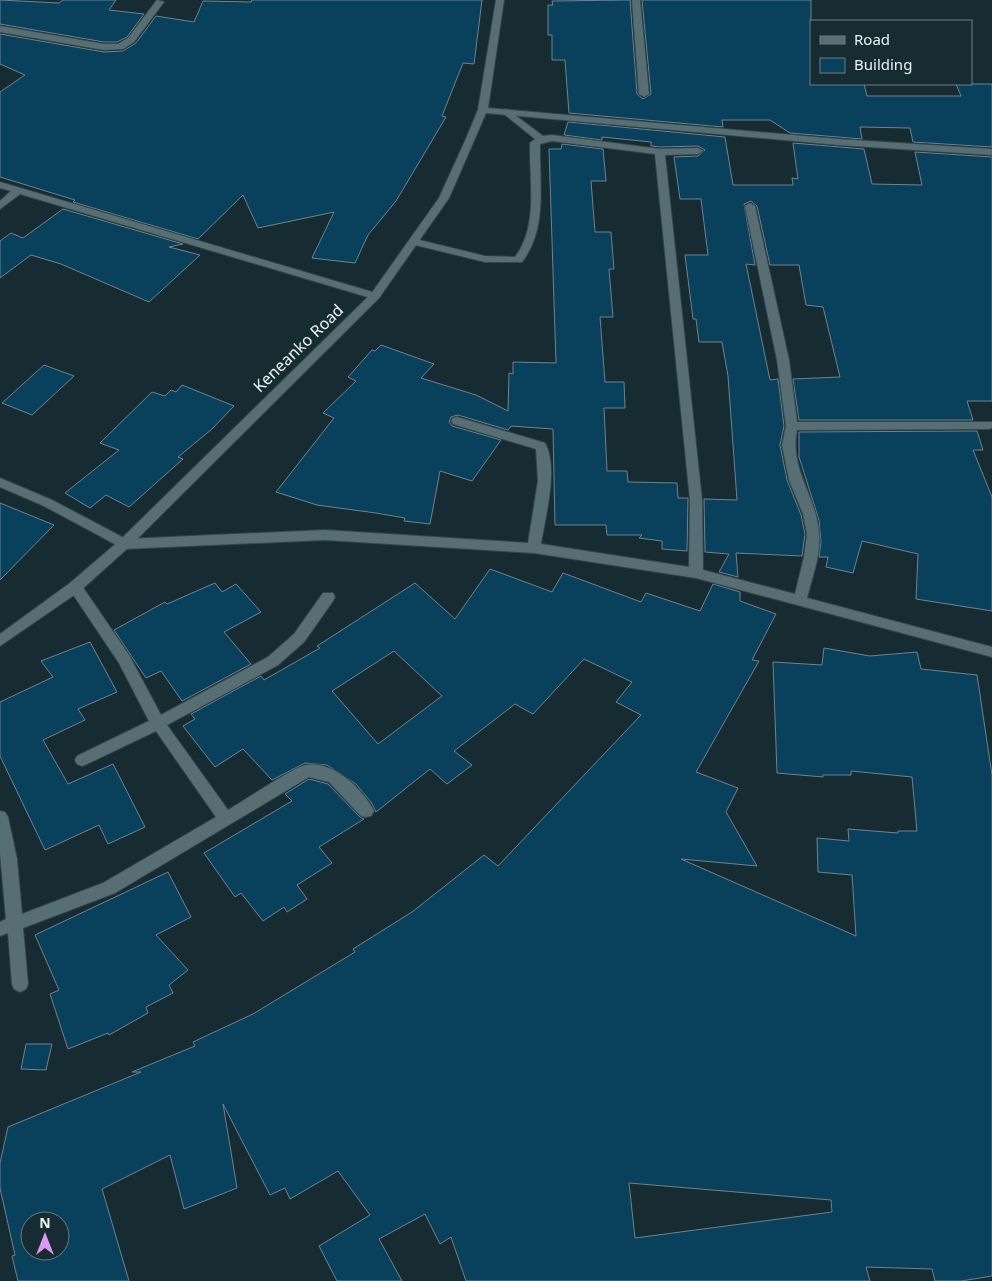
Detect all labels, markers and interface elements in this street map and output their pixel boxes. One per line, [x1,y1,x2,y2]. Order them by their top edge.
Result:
legend [810,20,972,85]
text: Road [854,29,890,49]
text: Building [854,54,912,74]
street label: Keneanko Road [248,299,348,397]
north arrow [20,1211,70,1261]
text: N [39,1213,51,1232]

